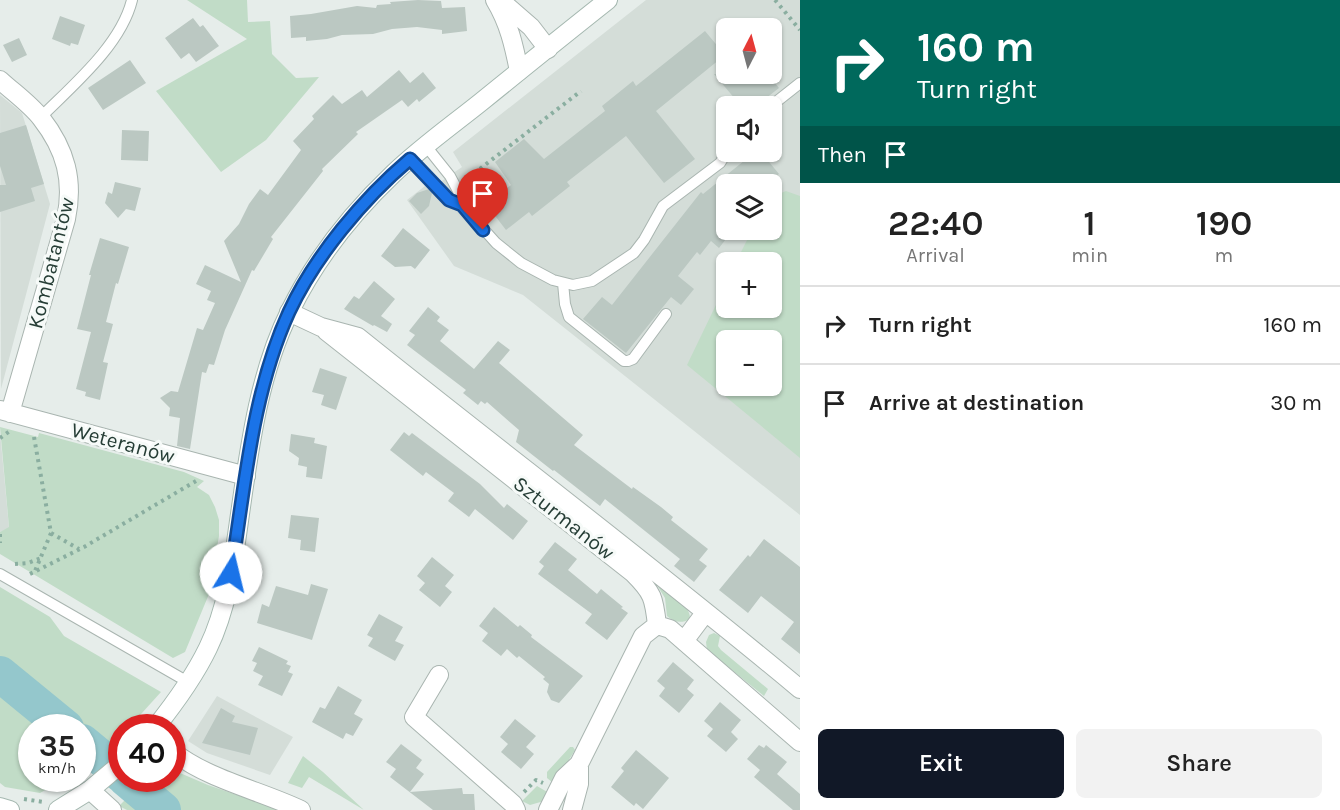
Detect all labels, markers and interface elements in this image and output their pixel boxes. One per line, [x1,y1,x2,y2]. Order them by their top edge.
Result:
north arrow [716,18,782,84]
map controls [716,18,782,396]
text: 160 m [917,22,1035,72]
icon: right [818,24,896,102]
text: Turn right [917,73,1037,105]
button: sound [716,96,782,162]
icon: arrive [879,138,912,171]
text: Then [818,142,867,168]
pin [457,168,508,230]
button: layers [716,174,782,240]
icon: arrive [466,177,499,210]
street label: Kombatantów [23,195,79,331]
text: 22:40 [888,202,984,244]
text: 1 [1083,202,1096,244]
text: 190 [1196,202,1252,244]
text: Arrival [906,244,965,267]
text: min [1071,244,1108,267]
text: m [1215,244,1233,267]
button: + [716,252,782,318]
icon: right [818,309,851,342]
text: Turn right [869,312,972,338]
text: 160 m [1263,312,1322,338]
button: − [716,330,782,396]
icon: arrive [818,387,851,420]
text: Arrive at destination [869,390,1084,416]
text: 30 m [1270,390,1322,416]
street label: Weteranów [69,418,177,468]
street label: Szturmanów [509,471,619,565]
position arrow [199,541,263,605]
speed limit sign: 40 [108,714,186,792]
text: 35 [39,728,75,764]
button: Exit [818,729,1064,798]
button: Share [1076,729,1322,798]
text: km/h [38,759,76,777]

